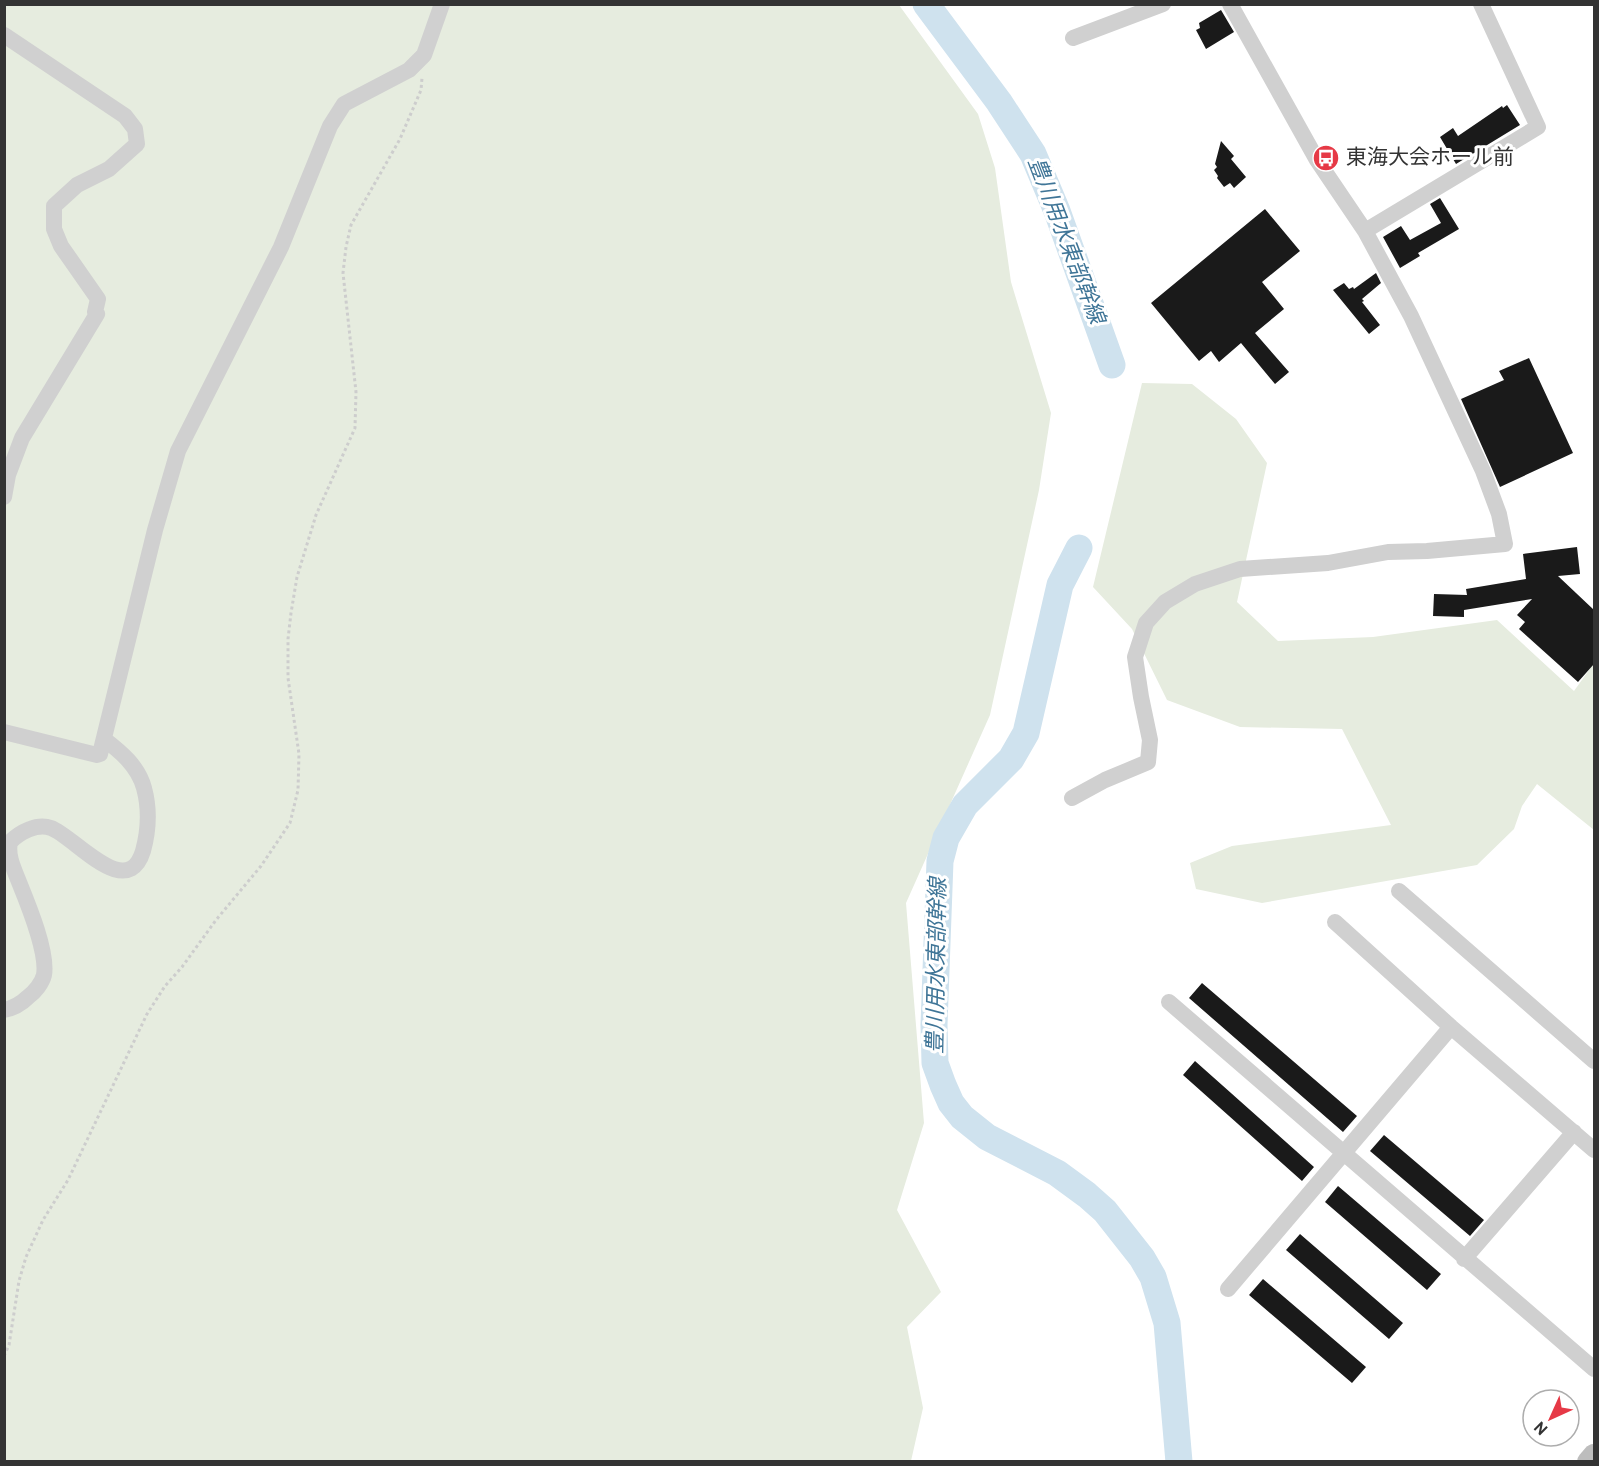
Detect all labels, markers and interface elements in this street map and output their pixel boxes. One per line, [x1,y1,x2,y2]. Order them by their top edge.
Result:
bus stop icon: 東海大会ホール前 [1311,143,1341,173]
place label: 東海大会ホール前 [1346,145,1514,172]
water label: 豊川用水東部幹線 [1021,154,1110,331]
water label: 豊川用水東部幹線 [923,875,953,1054]
north arrow [1521,1388,1581,1448]
text: N [1531,1416,1553,1438]

